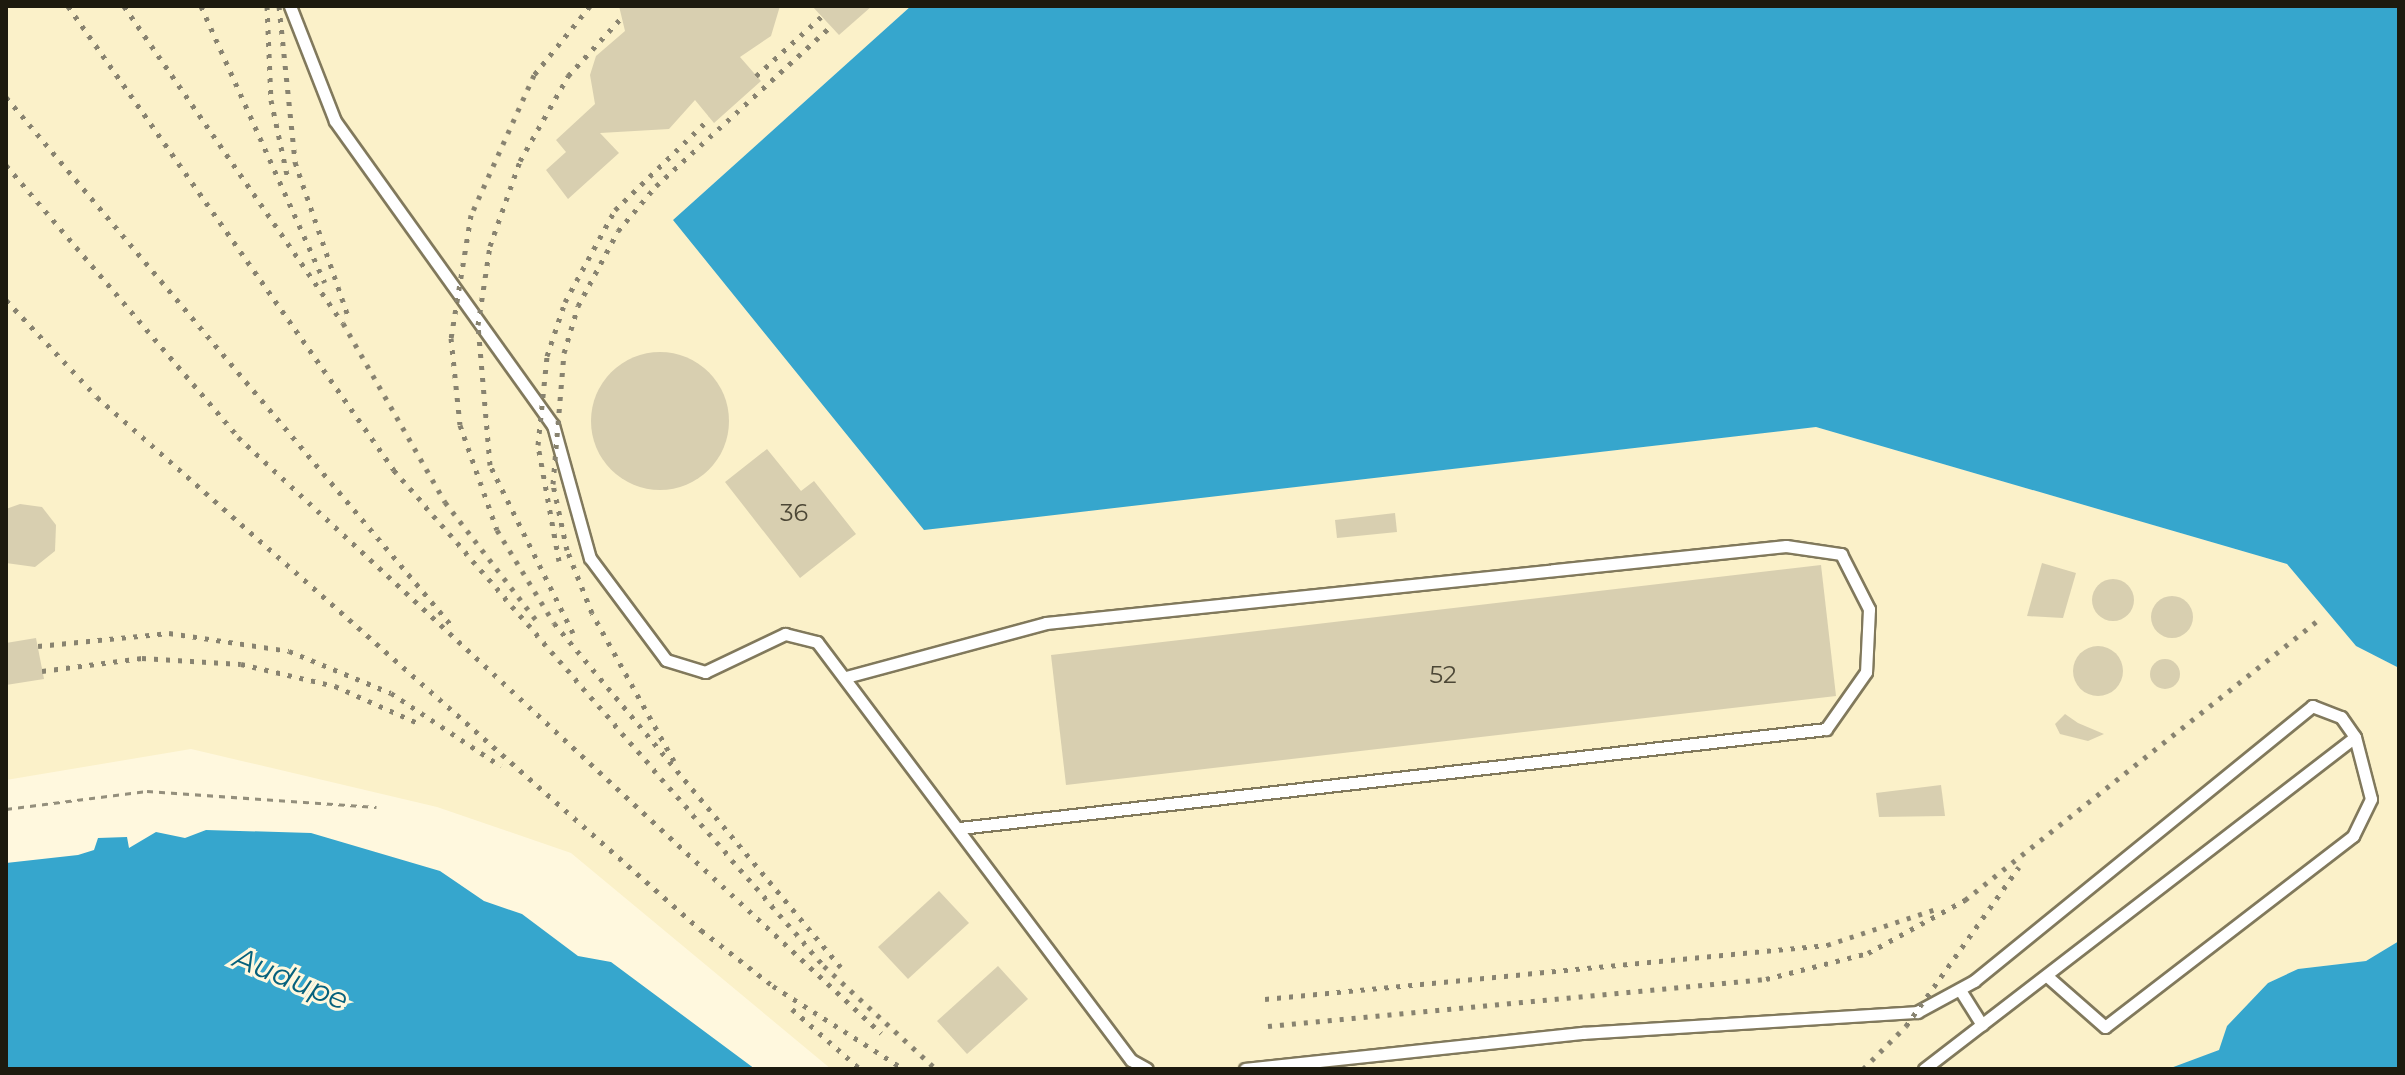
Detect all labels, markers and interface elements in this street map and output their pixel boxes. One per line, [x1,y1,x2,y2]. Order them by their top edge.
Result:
house number: 36 [780,499,808,527]
house number: 52 [1429,661,1457,689]
water label: Audupe [228,940,354,1018]

